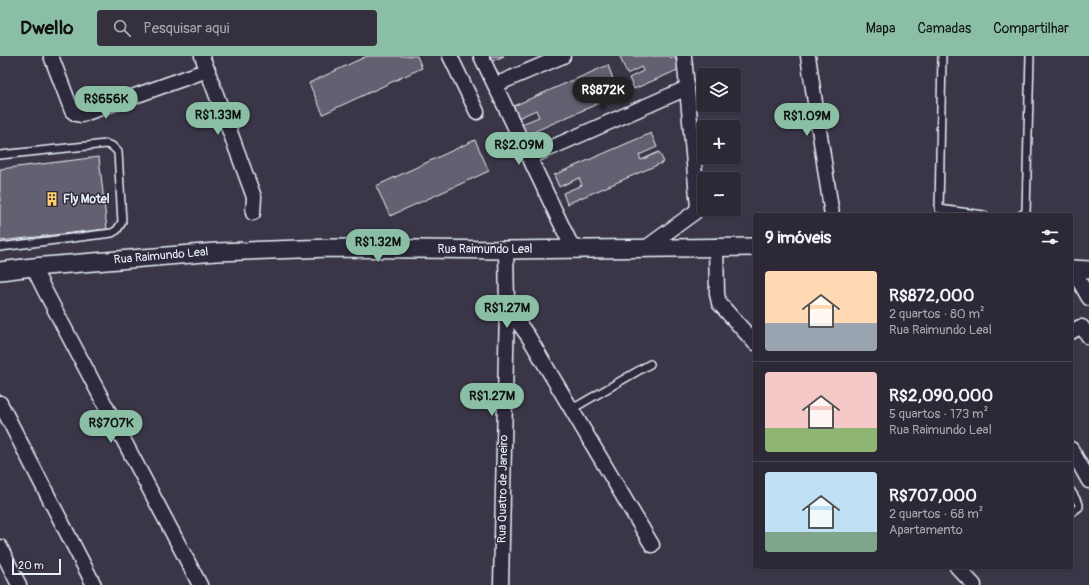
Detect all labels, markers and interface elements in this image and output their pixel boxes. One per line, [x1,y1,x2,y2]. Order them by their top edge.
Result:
search box [97,10,377,46]
text: Dwello [20,16,73,40]
icon: search [111,17,133,39]
text: Pesquisar aqui [143,19,229,38]
text: Mapa [866,20,895,37]
text: Camadas [917,20,971,37]
text: Compartilhar [993,20,1069,37]
map controls [697,68,741,216]
button: layers [697,68,741,112]
pin: R$872K [570,77,636,111]
text: R$872K [581,82,625,98]
pin: R$656K [73,86,139,120]
text: R$656K [84,91,128,107]
pin: R$1.33M [181,102,255,136]
pin: R$1.09M [770,103,844,137]
text: R$1.33M [195,107,241,123]
text: R$1.09M [783,108,831,124]
button: + [697,120,741,164]
pin: R$2.09M [482,132,556,166]
text: R$2.09M [494,137,544,153]
button: − [697,172,741,216]
building icon: Fly Motel [44,191,60,207]
place label: Fly Motel [63,192,110,207]
icon: filters [1039,226,1061,248]
text: 9 imóveis [765,227,831,248]
pin: R$1.32M [341,229,415,263]
text: R$1.32M [355,234,401,250]
street label: Rua Raimundo Leal [438,242,533,257]
street label: Rua Raimundo Leal [113,244,209,268]
text: R$872,000 [889,285,974,306]
icon: home [797,287,845,335]
pin: R$1.27M [470,295,544,329]
text: R$1.27M [484,300,530,316]
text: 2 quartos · 80 m² [889,306,985,322]
text: Rua Raimundo Leal [889,322,992,338]
pin: R$1.27M [455,383,529,417]
text: R$2,090,000 [889,385,993,406]
text: R$1.27M [469,388,515,404]
icon: home [797,388,845,436]
text: 5 quartos · 173 m² [889,406,988,422]
pin: R$707K [78,410,144,444]
text: R$707K [88,415,134,431]
text: Rua Raimundo Leal [889,422,992,438]
street label: Rua Quatro de Janeiro [495,434,511,543]
text: R$707,000 [889,485,977,506]
icon: home [797,488,845,536]
text: 2 quartos · 68 m² [889,506,983,522]
text: Apartamento [889,522,963,538]
scale bar [12,557,61,576]
text: 20 m [18,559,44,572]

